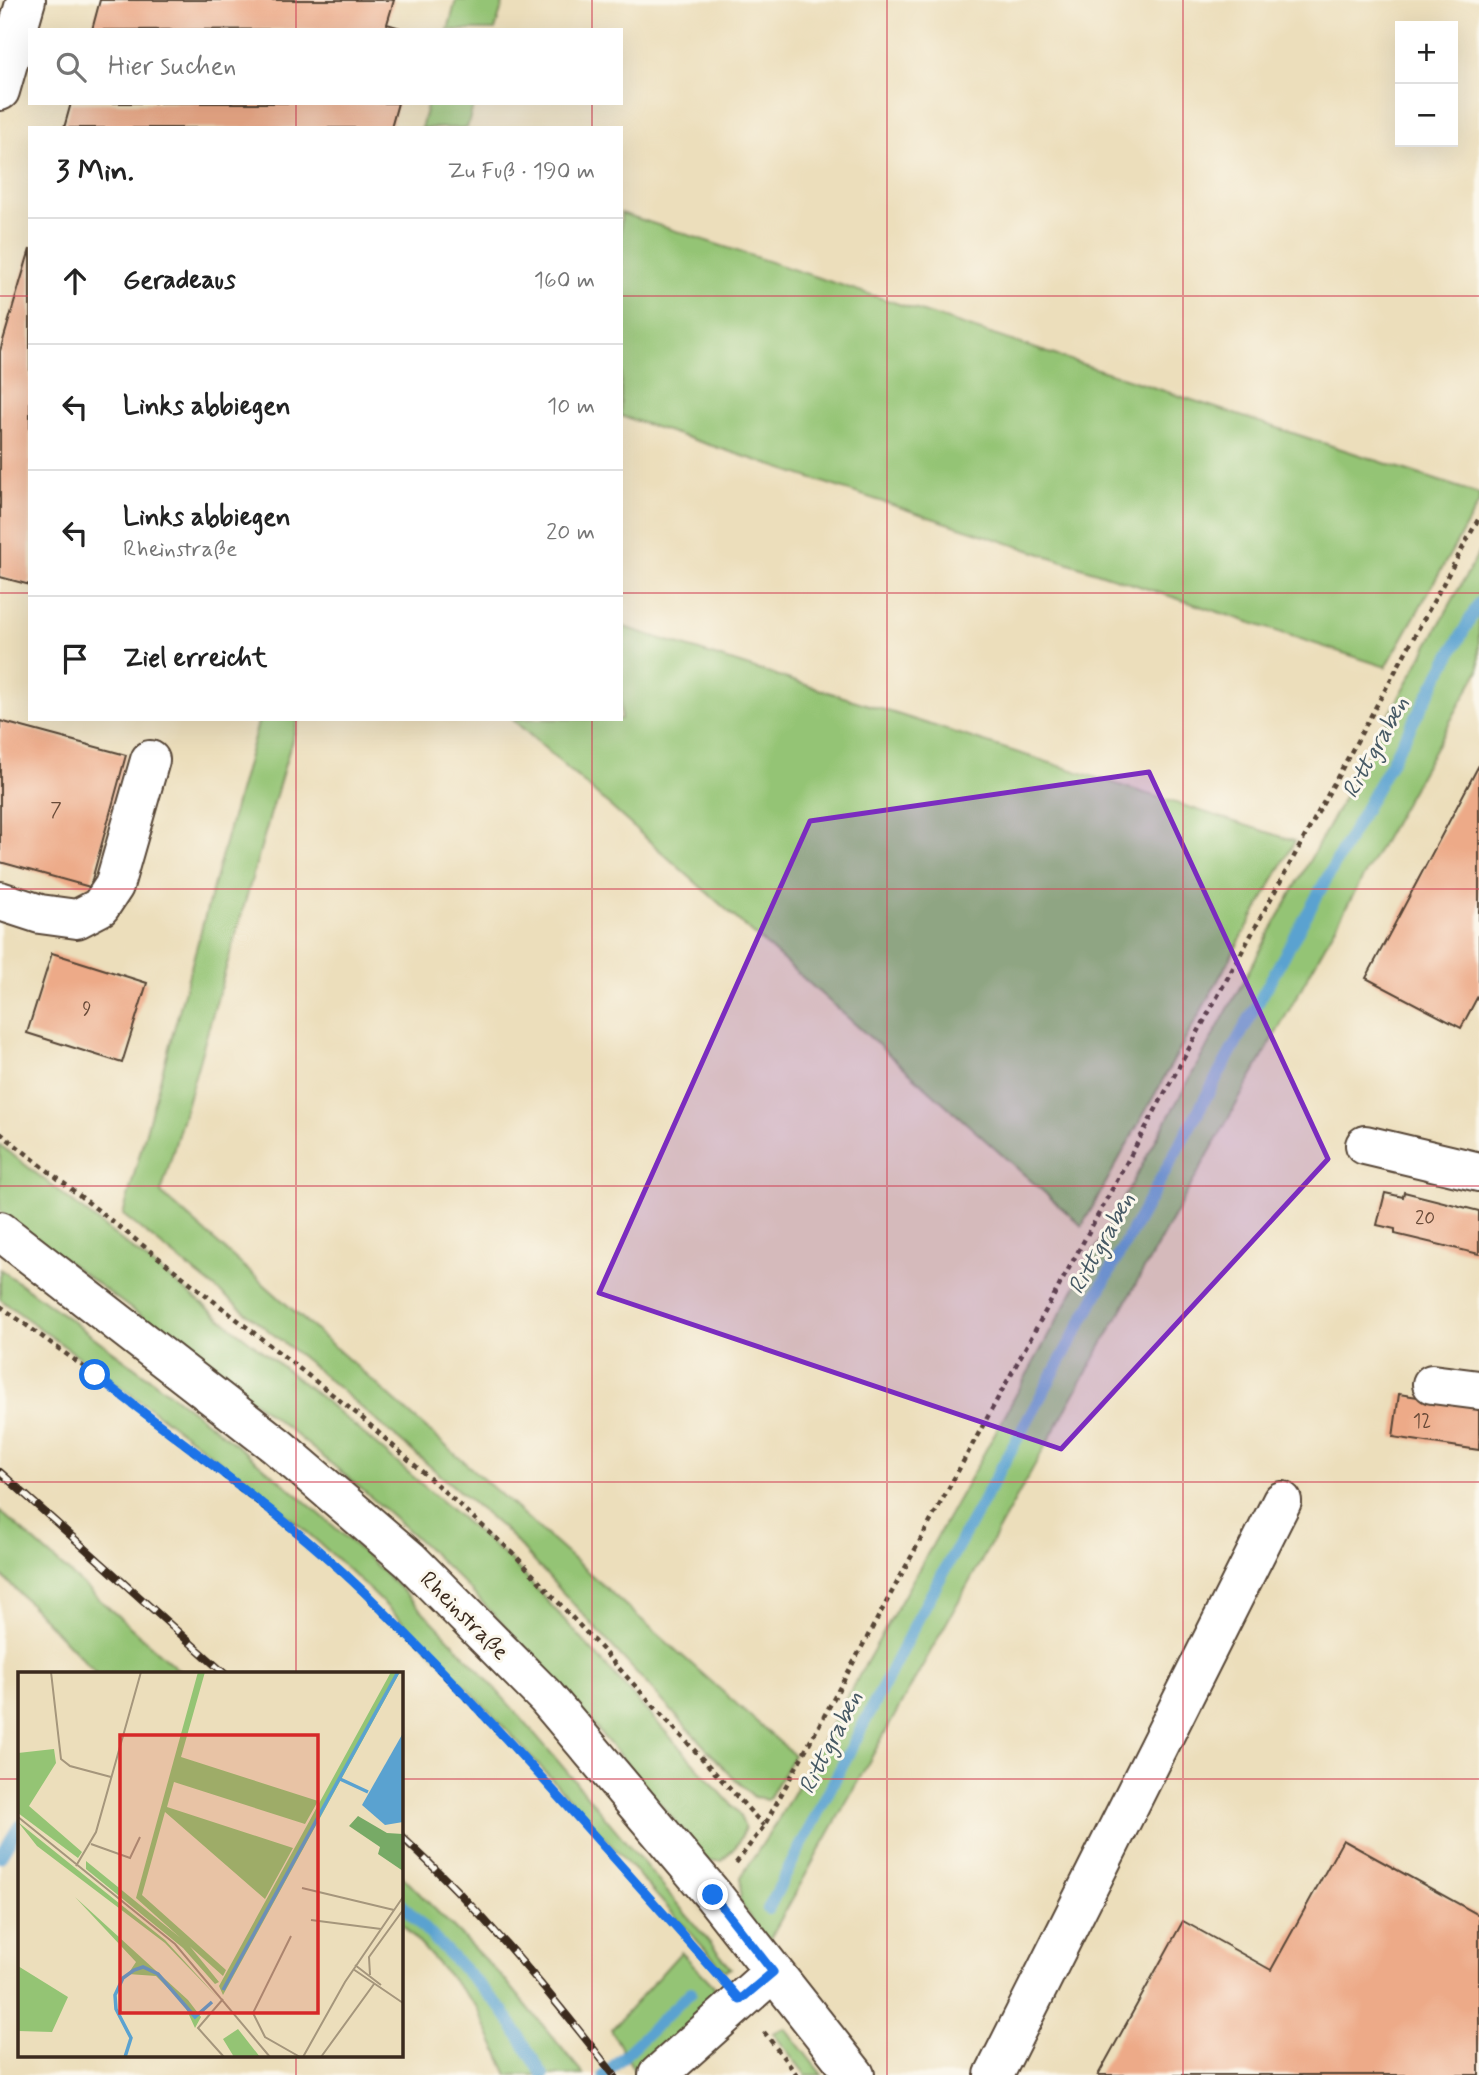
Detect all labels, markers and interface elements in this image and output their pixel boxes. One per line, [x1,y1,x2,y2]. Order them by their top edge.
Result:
map controls [1395,21,1458,147]
button: + [1395,21,1458,84]
search box [28,28,623,105]
icon: search [52,48,90,86]
text: Hier suchen [108,50,236,84]
button: − [1395,84,1458,147]
text: 3 Min. [56,152,134,191]
text: Zu Fuß · 190 m [447,157,595,187]
icon: ahead [56,262,94,300]
text: Geradeaus [123,264,236,298]
text: 160 m [534,266,595,296]
icon: left [56,388,94,426]
text: Links abbiegen [123,390,291,424]
text: 10 m [547,392,595,422]
text: Links abbiegen [123,501,291,535]
icon: left [56,514,94,552]
text: 20 m [546,518,595,548]
text: Rheinstraße [123,535,237,565]
icon: arrive [56,640,94,678]
text: Ziel erreicht [123,642,267,676]
water label: Rittgraben [1336,691,1417,804]
house number: 7 [50,798,62,823]
house number: 9 [82,997,92,1022]
water label: Rittgraben [1062,1187,1143,1300]
house number: 20 [1415,1206,1435,1231]
route start [79,1359,110,1390]
house number: 12 [1413,1409,1431,1434]
street label: Rheinstraße [413,1565,515,1667]
inset map [18,1672,402,2058]
water label: Rittgraben [792,1686,871,1800]
route end [697,1879,728,1910]

